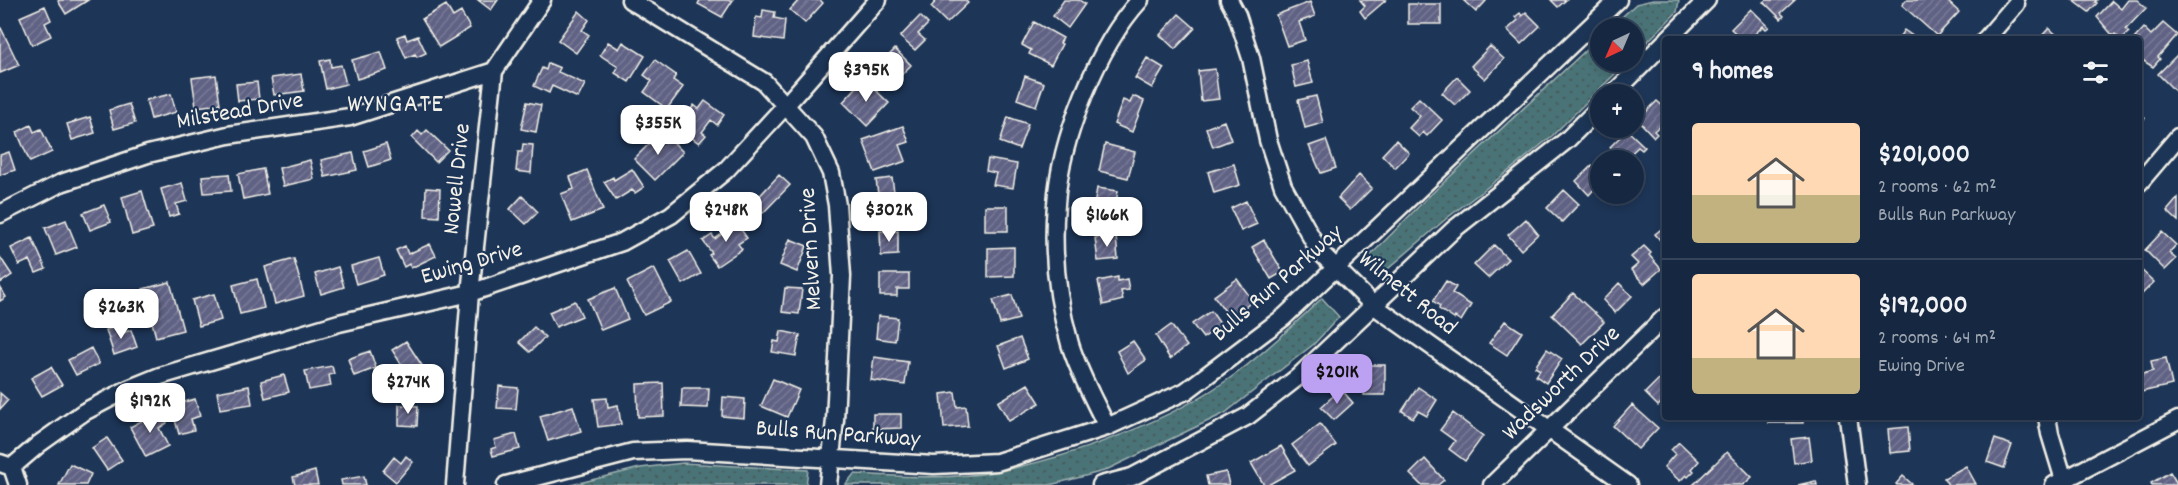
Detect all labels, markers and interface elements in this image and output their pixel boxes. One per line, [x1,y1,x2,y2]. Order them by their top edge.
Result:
north arrow [1590,18,1644,72]
map controls [1590,18,1644,204]
pin: $395K [824,52,908,103]
text: 9 homes [1692,54,1774,91]
icon: filters [2079,56,2112,89]
text: $395K [843,57,889,85]
street label: Milstead Drive [174,84,306,140]
button: + [1590,84,1644,138]
district label: WYNGATE [347,87,445,124]
pin: $355K [616,105,700,156]
text: $355K [635,110,681,138]
street label: Nowell Drive [435,122,481,236]
text: $201,000 [1878,137,1970,174]
icon: home [1740,147,1812,219]
button: − [1590,150,1644,204]
text: 2 rooms · 62 m² [1878,174,1997,202]
street label: Melvern Drive [792,187,832,311]
pin: $248K [684,192,768,243]
pin: $302K [847,192,931,243]
text: $248K [704,197,748,225]
text: $302K [865,197,913,225]
pin: $166K [1065,197,1149,248]
text: $166K [1085,202,1129,230]
text: Bulls Run Parkway [1878,202,2015,230]
street label: Bulls Run Parkway [1205,216,1352,351]
street label: Ewing Drive [417,233,527,295]
street label: Wilmett Road [1350,243,1464,345]
text: $192,000 [1878,288,1968,325]
pin: $263K [79,289,163,340]
text: $263K [98,294,144,322]
icon: home [1740,298,1812,370]
street label: Wadsworth Drive [1495,319,1629,449]
text: 2 rooms · 64 m² [1878,325,1996,353]
text: Ewing Drive [1878,353,1965,381]
pin: $201K [1295,354,1379,405]
text: $201K [1315,359,1359,387]
pin: $274K [366,364,450,415]
text: $274K [386,369,430,397]
pin: $192K [108,383,192,434]
text: $192K [129,388,171,416]
street label: Bulls Run Parkway [755,412,923,458]

